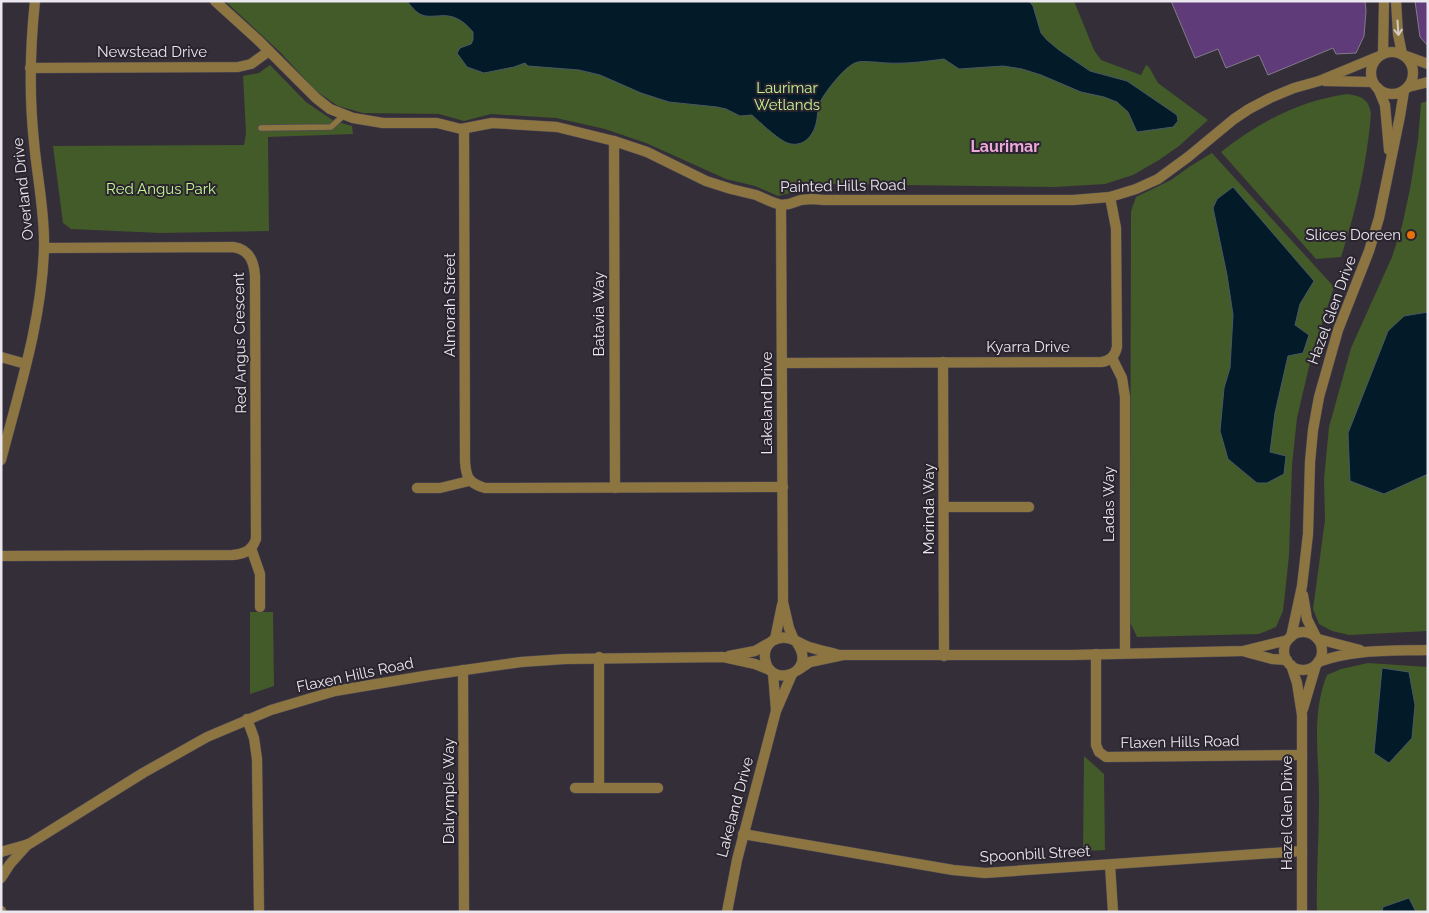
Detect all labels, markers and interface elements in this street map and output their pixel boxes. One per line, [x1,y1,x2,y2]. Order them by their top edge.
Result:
one-way arrow [1393,19,1402,35]
street label: Newstead Drive [97,43,207,61]
park label: Laurimar Wetlands [754,79,820,114]
street label: Overland Drive [9,137,37,241]
district label: Laurimar [971,137,1039,156]
street label: Painted Hills Road [780,176,906,196]
park label: Red Angus Park [106,180,216,198]
place label: Slices Doreen [1305,226,1401,244]
marker: Slices Doreen [1405,229,1417,241]
street label: Almorah Street [441,253,459,357]
street label: Hazel Glen Drive [1304,253,1360,367]
street label: Red Angus Crescent [230,272,250,414]
street label: Batavia Way [590,272,608,356]
street label: Kyarra Drive [986,338,1070,356]
street label: Lakeland Drive [758,351,776,455]
street label: Morinda Way [920,463,938,555]
street label: Ladas Way [1100,466,1118,542]
street label: Flaxen Hills Road [295,654,415,696]
street label: Flaxen Hills Road [1120,732,1240,752]
street label: Dalrymple Way [440,738,458,844]
street label: Lakeland Drive [713,755,757,859]
street label: Hazel Glen Drive [1278,755,1296,870]
street label: Spoonbill Street [979,842,1091,866]

